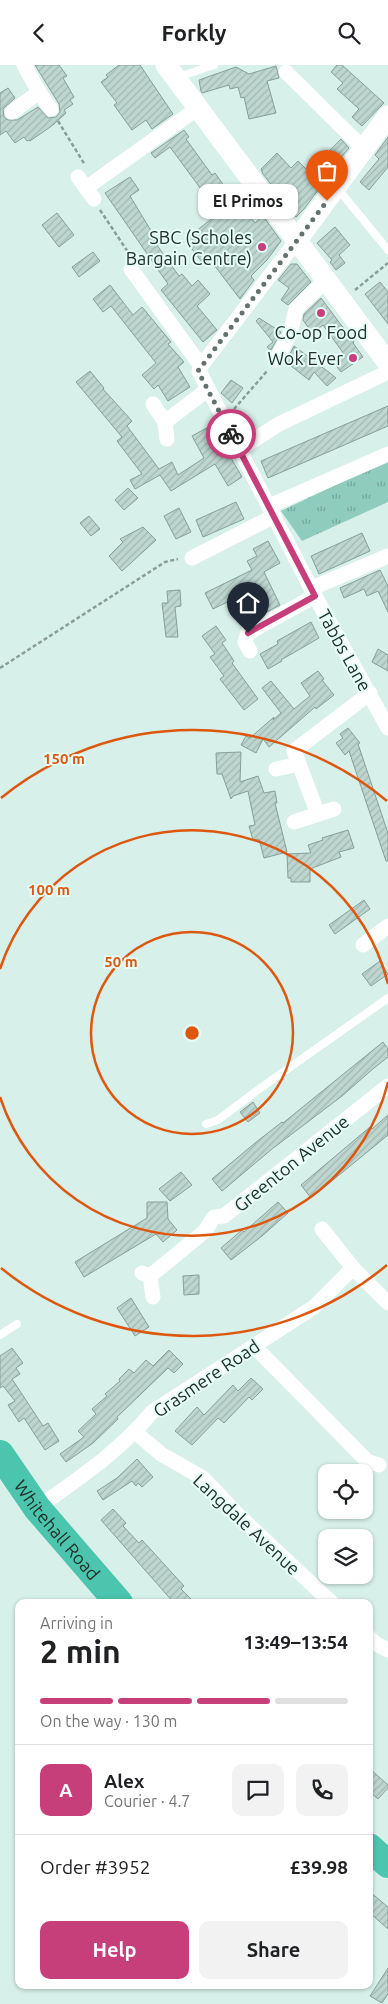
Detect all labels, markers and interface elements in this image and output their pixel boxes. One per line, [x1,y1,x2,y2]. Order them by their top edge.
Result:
icon: back [25,19,53,47]
icon: search [335,19,363,47]
text: Forkly [162,20,226,45]
pin [306,150,348,201]
icon: bag [313,157,341,185]
callout: El Primos [197,183,297,219]
text: El Primos [213,192,283,210]
place label: SBC (Scholes Bargain Centre) [126,227,252,269]
marker: SBC (Scholes Bargain Centre) [256,241,268,253]
marker: Co-op Food [315,307,327,319]
place label: Co-op Food [274,322,368,342]
place label: Wok Ever [267,348,343,368]
marker: Wok Ever [347,352,359,364]
courier [206,409,256,459]
icon: bike [217,420,245,448]
pin [227,582,269,633]
icon: home [234,589,262,617]
street label: Tabbs Lane [314,606,376,694]
text: 150 m [43,750,85,767]
text: 100 m [28,881,70,898]
text: 50 m [104,953,138,970]
centre of rings [183,1024,201,1042]
street label: Greenton Avenue [230,1111,352,1215]
street label: Grasmere Road [149,1335,263,1421]
map controls [318,1464,373,1584]
button: locate [318,1464,373,1519]
street label: Langdale Avenue [190,1470,304,1578]
street label: Whitehall Road [11,1476,104,1583]
button: layers [318,1529,373,1584]
text: Arriving in [40,1614,113,1632]
text: 13:49–13:54 [243,1631,348,1653]
text: 2 min [40,1633,121,1669]
text: On the way · 130 m [40,1712,177,1730]
button: chat [232,1764,284,1816]
button: phone [296,1764,348,1816]
text: Alex [104,1770,144,1792]
text: A [59,1779,73,1801]
text: Courier · 4.7 [104,1792,190,1810]
text: Order #3952 [40,1856,150,1878]
text: £39.98 [290,1856,348,1878]
button: Help [40,1921,189,1979]
button: Share [199,1921,348,1979]

